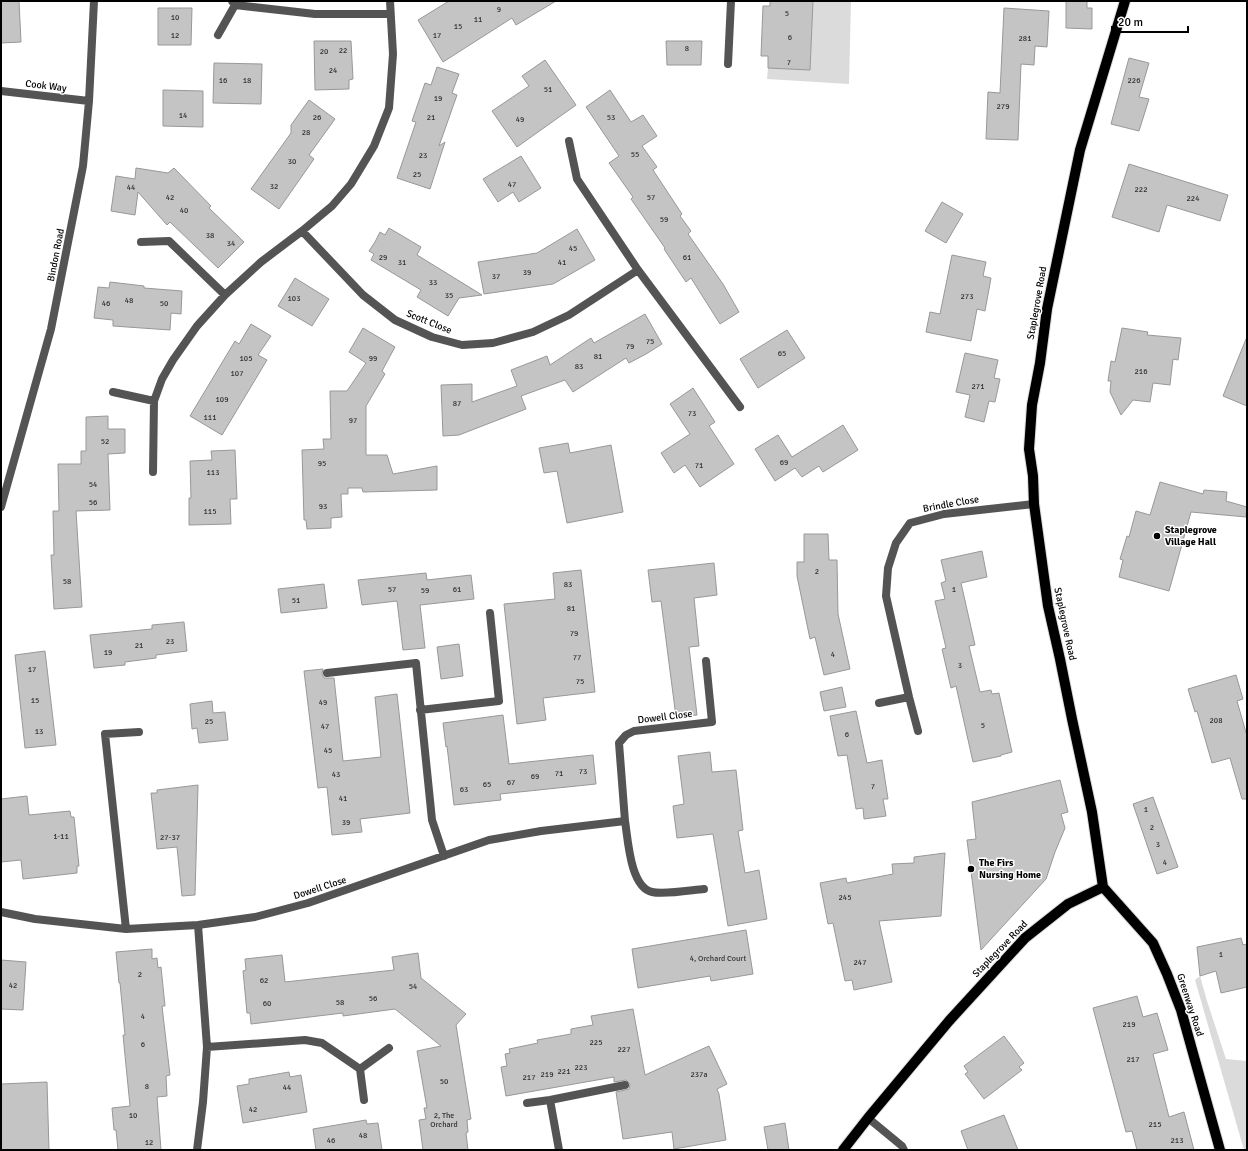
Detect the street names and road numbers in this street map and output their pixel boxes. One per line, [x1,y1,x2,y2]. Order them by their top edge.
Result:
street label: Cook Way [25,78,68,95]
street label: Bindon Road [45,227,67,283]
street label: Staplegrove Road [1025,265,1049,341]
street label: Scott Close [405,307,453,337]
street label: Brindle Close [922,493,980,515]
street label: Staplegrove Road [1051,586,1079,662]
street label: Dowell Close [637,708,693,726]
street label: Dowell Close [292,874,348,902]
street label: Staplegrove Road [970,918,1030,980]
street label: Greenway Road [1174,972,1206,1038]

